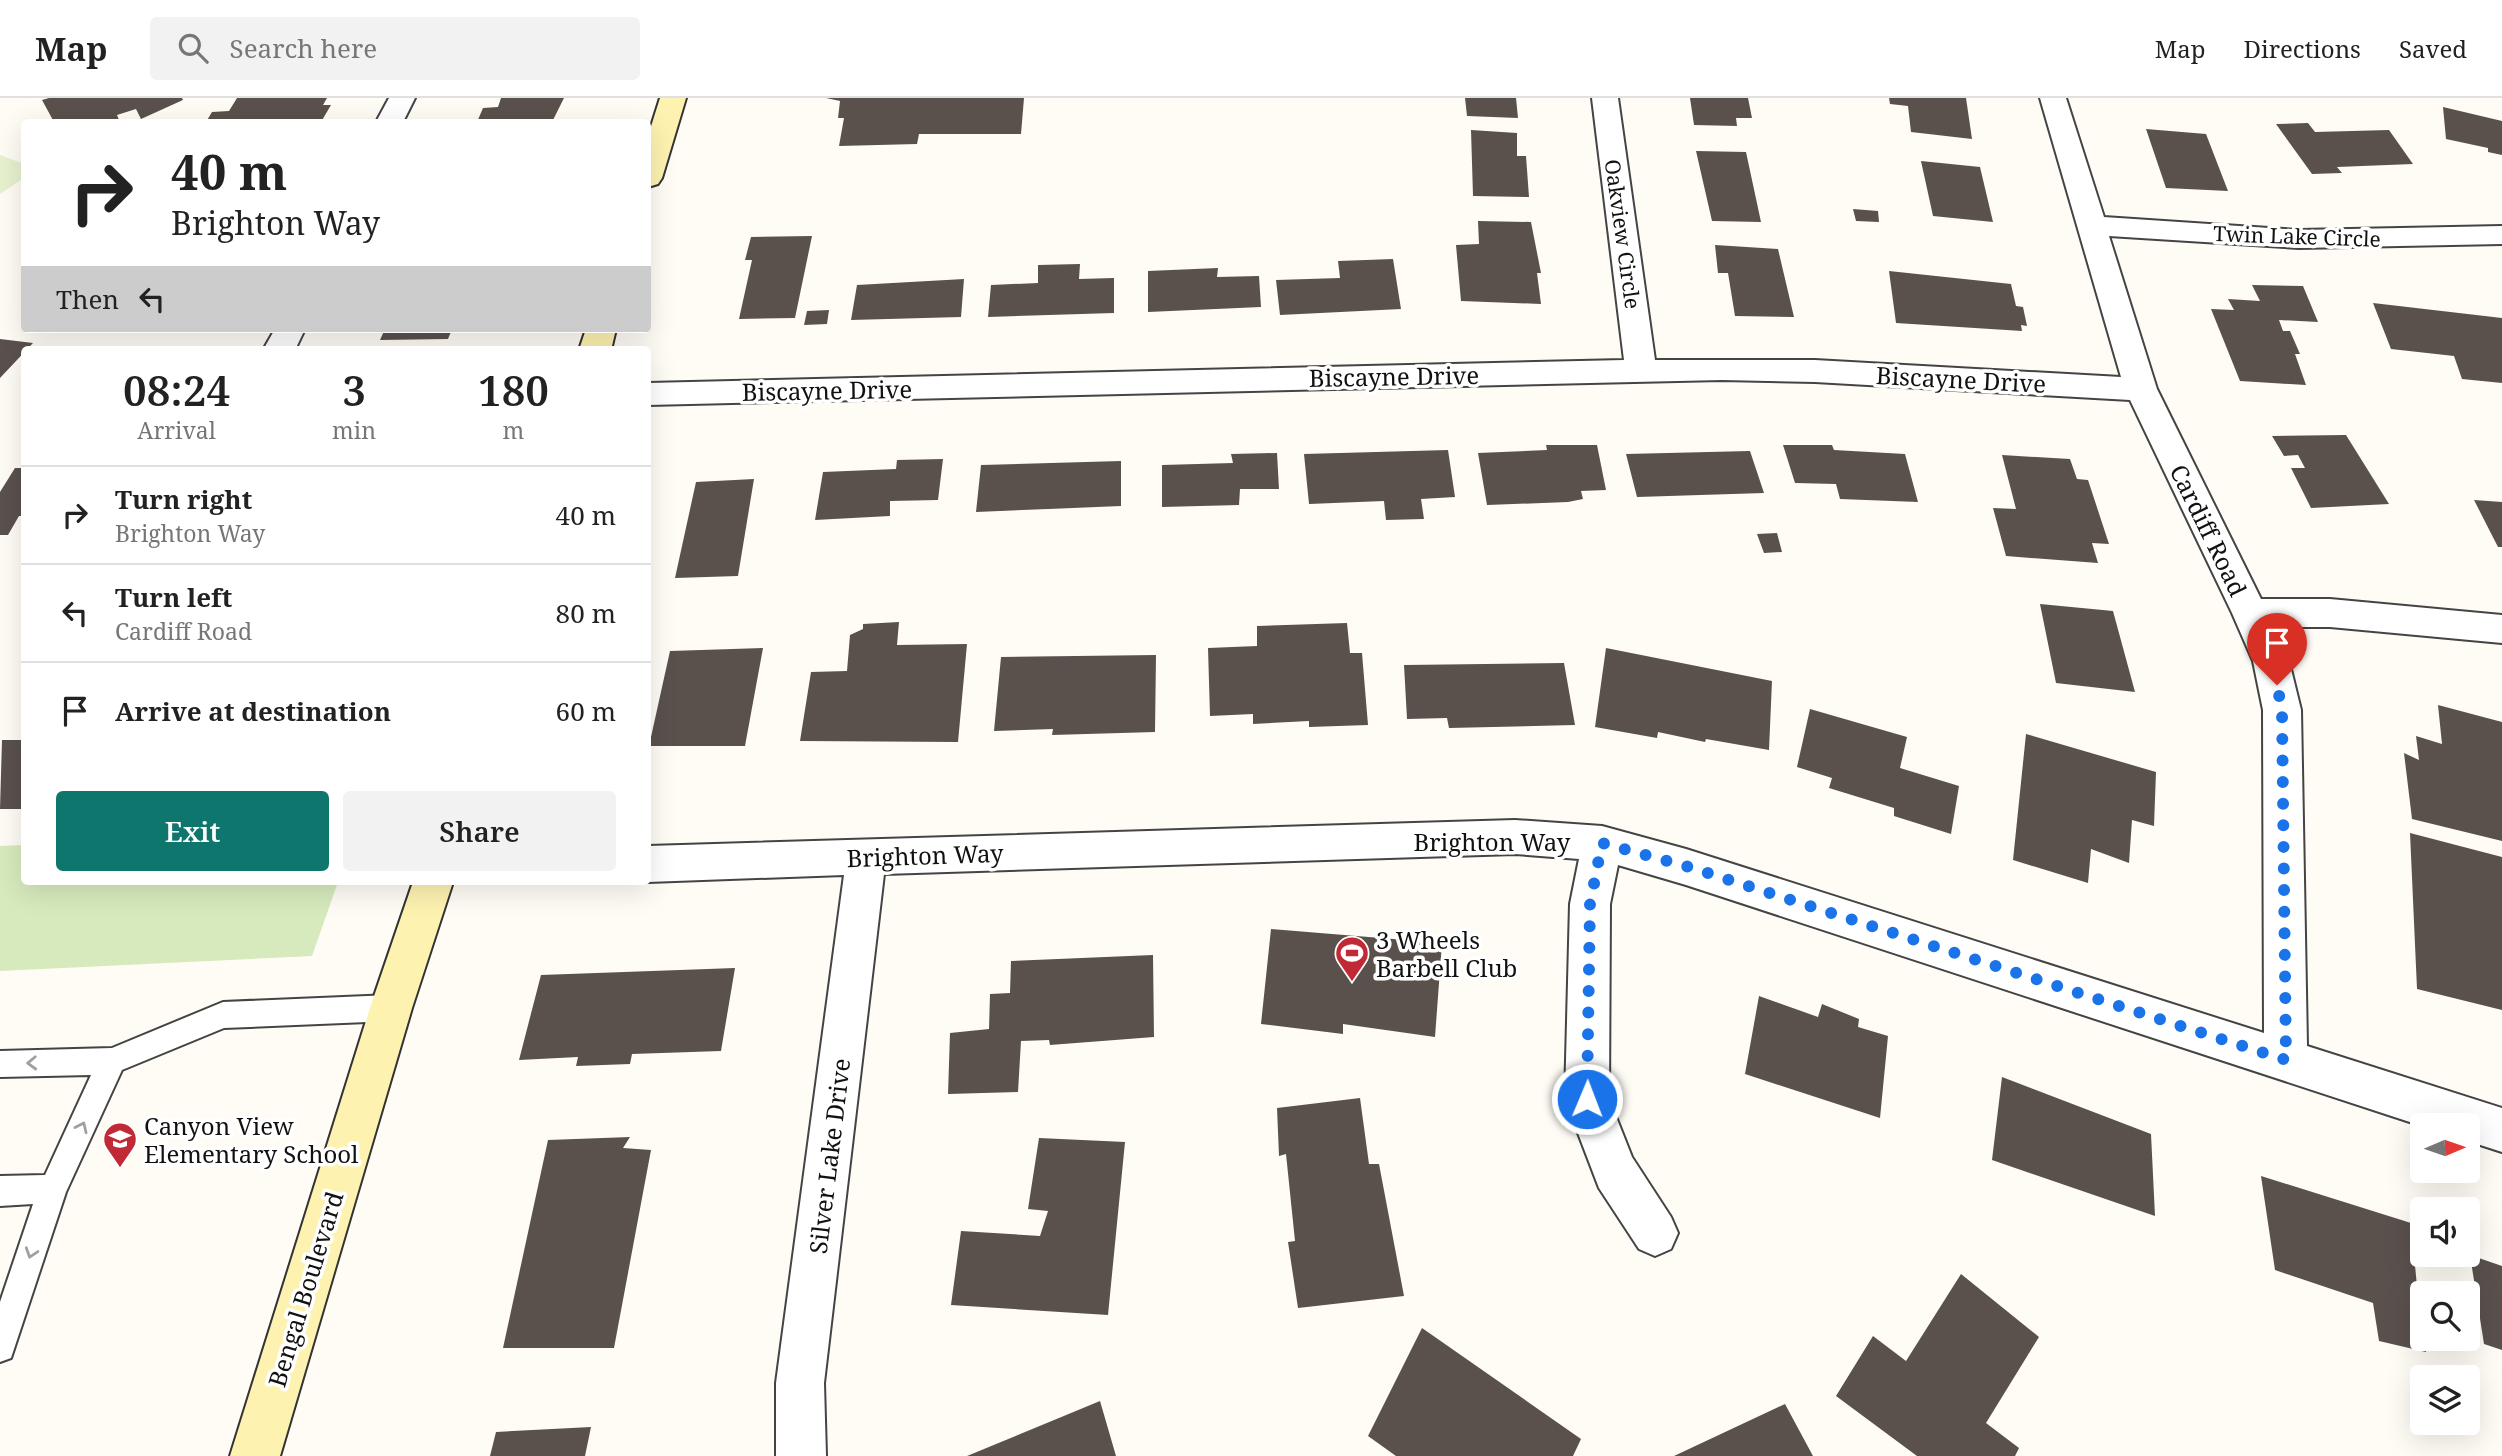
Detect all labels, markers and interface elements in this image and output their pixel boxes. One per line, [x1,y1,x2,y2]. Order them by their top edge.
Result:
search box [150,17,640,80]
text: Map [35,26,108,71]
icon: search [174,29,212,67]
text: Search here [230,30,377,66]
text: Map [2155,32,2206,65]
text: Directions [2244,32,2361,65]
text: Saved [2399,32,2467,65]
text: 40 m [171,138,287,204]
icon: right [56,147,147,238]
street label: Oakview Circle [1599,157,1647,311]
text: Brighton Way [171,201,380,244]
street label: Twin Lake Circle [2213,219,2381,253]
icon: left [133,280,171,318]
text: Then [56,281,119,317]
street label: Biscayne Drive [1309,358,1479,394]
street label: Biscayne Drive [1875,358,2047,400]
text: 08:24 [123,361,230,418]
text: 3 [342,361,366,418]
text: 180 [478,361,549,418]
street label: Biscayne Drive [742,372,912,408]
text: Arrival [137,414,216,446]
text: min [332,414,376,446]
text: m [503,414,524,446]
street label: Cardiff Road [2163,458,2255,602]
text: Turn right [115,481,252,517]
icon: right [56,496,94,534]
text: 40 m [556,497,616,533]
text: Brighton Way [115,517,265,549]
text: Turn left [115,579,232,615]
icon: left [56,594,94,632]
text: 80 m [556,595,616,631]
pin [2247,613,2307,685]
text: Cardiff Road [115,615,252,647]
icon: arrive [2258,624,2296,662]
icon: arrive [56,692,94,730]
text: Arrive at destination [115,693,391,729]
text: 60 m [556,693,616,729]
button: Exit [56,791,329,871]
button: Share [343,791,616,871]
street label: Brighton Way [1414,825,1571,858]
street label: Brighton Way [846,836,1004,874]
place label: 3 Wheels Barbell Club [1376,923,1517,984]
sports icon: 3 Wheels Barbell Club [1333,934,1371,983]
one-way arrow [26,1056,37,1071]
street label: Silver Lake Drive [801,1056,857,1256]
position arrow [1550,1062,1624,1136]
place label: Canyon View Elementary School [144,1109,359,1170]
north arrow [2410,1113,2480,1183]
map controls [2410,1113,2480,1435]
school or university icon: Canyon View Elementary School [101,1120,139,1169]
one-way arrow [73,1122,87,1134]
street label: Bengal Boulevard [260,1187,350,1391]
button: sound [2410,1197,2480,1267]
one-way arrow [25,1247,39,1259]
button: search [2410,1281,2480,1351]
button: layers [2410,1365,2480,1435]

